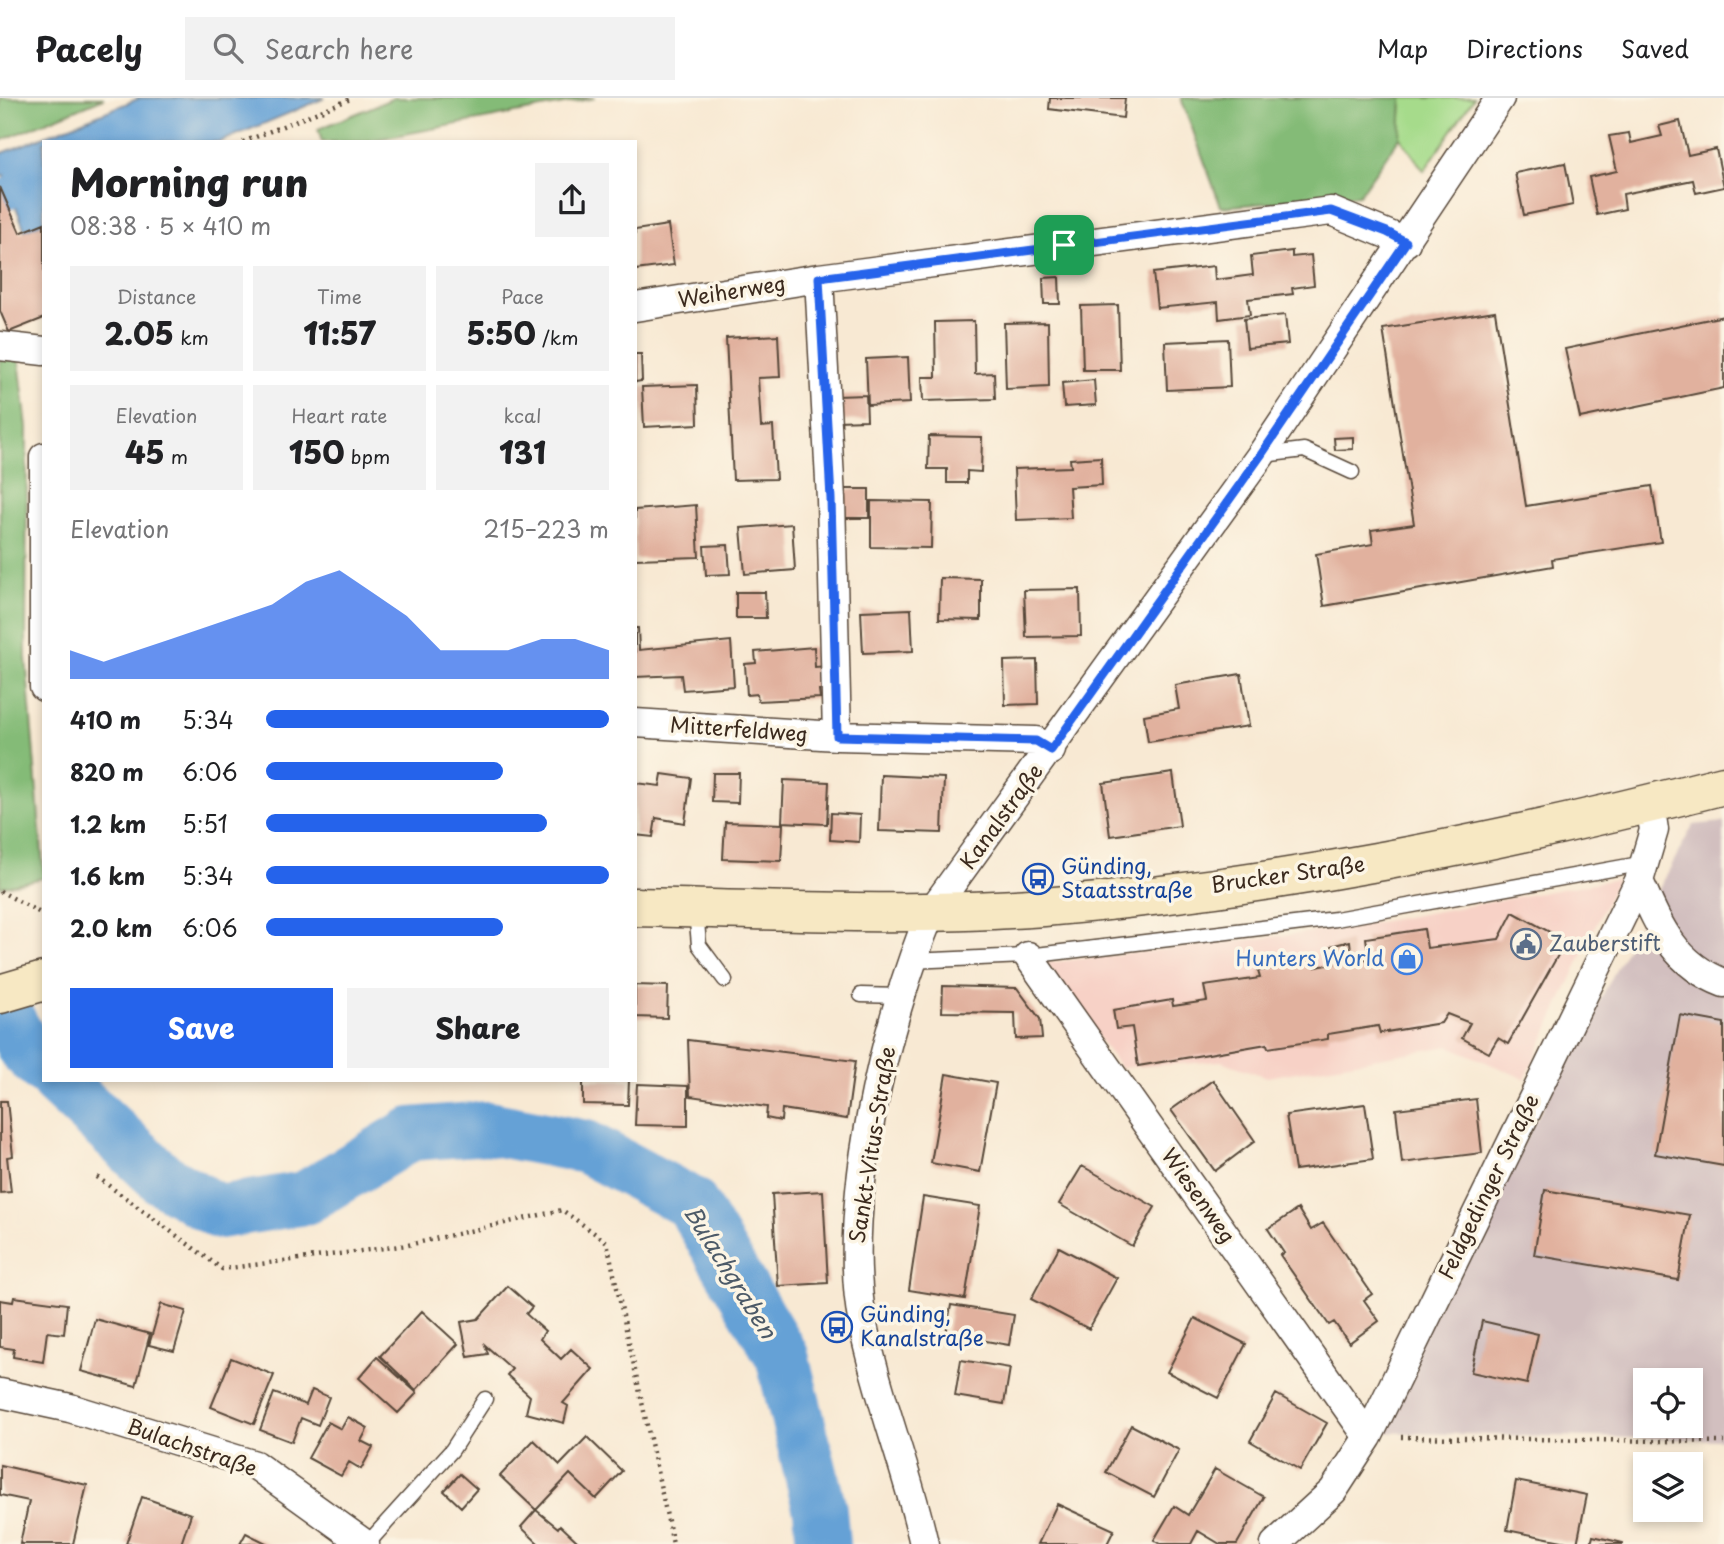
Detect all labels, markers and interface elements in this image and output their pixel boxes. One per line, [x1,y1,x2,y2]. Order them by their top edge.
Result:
search box [185,17,675,80]
text: Pacely [35,23,143,73]
icon: search [209,29,247,67]
text: Search here [265,29,413,68]
text: Map [1377,30,1428,66]
text: Directions [1466,30,1583,66]
text: Saved [1621,30,1689,66]
text: Morning run [70,153,308,210]
button: share [535,163,609,237]
text: 08:38 · 5 × 410 m [70,208,271,243]
pin [1034,215,1094,275]
icon: arrive [1045,226,1083,264]
street label: Weiherweg [676,266,788,314]
text: Distance [117,282,196,310]
text: Time [317,282,362,310]
text: Pace [501,282,544,310]
text: 2.05 [104,310,174,355]
text: 11:57 [303,310,376,355]
text: 5:50 [467,310,536,355]
text: km [174,323,209,351]
text: /km [536,323,578,351]
text: Elevation [116,401,197,429]
text: Heart rate [292,401,387,429]
text: kcal [504,401,541,429]
text: 45 [125,429,165,474]
text: 150 [289,429,345,474]
text: 131 [499,429,546,474]
text: m [165,442,188,470]
text: bpm [345,442,390,470]
text: Elevation [70,511,169,546]
text: 215–223 m [483,511,609,546]
text: 410 m [70,702,141,737]
text: 5:34 [182,702,234,737]
street label: Mitterfeldweg [669,707,809,749]
text: 820 m [70,754,144,789]
text: 6:06 [182,754,238,789]
street label: Kanalstraße [951,756,1050,875]
text: 1.2 km [70,806,146,841]
text: 5:51 [182,806,228,841]
street label: Brucker Straße [1209,846,1367,900]
place label: Günding, Staatsstraße [1061,849,1193,905]
text: 1.6 km [70,858,145,893]
text: 5:34 [182,858,234,893]
bus stop icon: Günding, Staatsstraße [1021,862,1055,896]
text: 2.0 km [70,910,152,945]
text: 6:06 [182,910,238,945]
place label: Zauberstift [1549,926,1661,958]
public building icon: Zauberstift [1509,927,1543,961]
place label: Hunters World [1236,941,1384,973]
shop icon: Hunters World [1390,942,1424,976]
button: Save [70,988,333,1068]
button: Share [347,988,609,1068]
street label: Sankt-Vitus-Straße [840,1044,902,1245]
street label: Feldgedinger Straße [1428,1088,1546,1284]
street label: Wiesenweg [1155,1140,1244,1249]
water label: Bulachgraben [676,1198,787,1346]
place label: Günding, Kanalstraße [860,1297,984,1353]
bus stop icon: Günding, Kanalstraße [820,1310,854,1344]
map controls [1633,1368,1703,1522]
button: locate [1633,1368,1703,1438]
street label: Bulachstraße [123,1409,262,1483]
button: layers [1633,1452,1703,1522]

